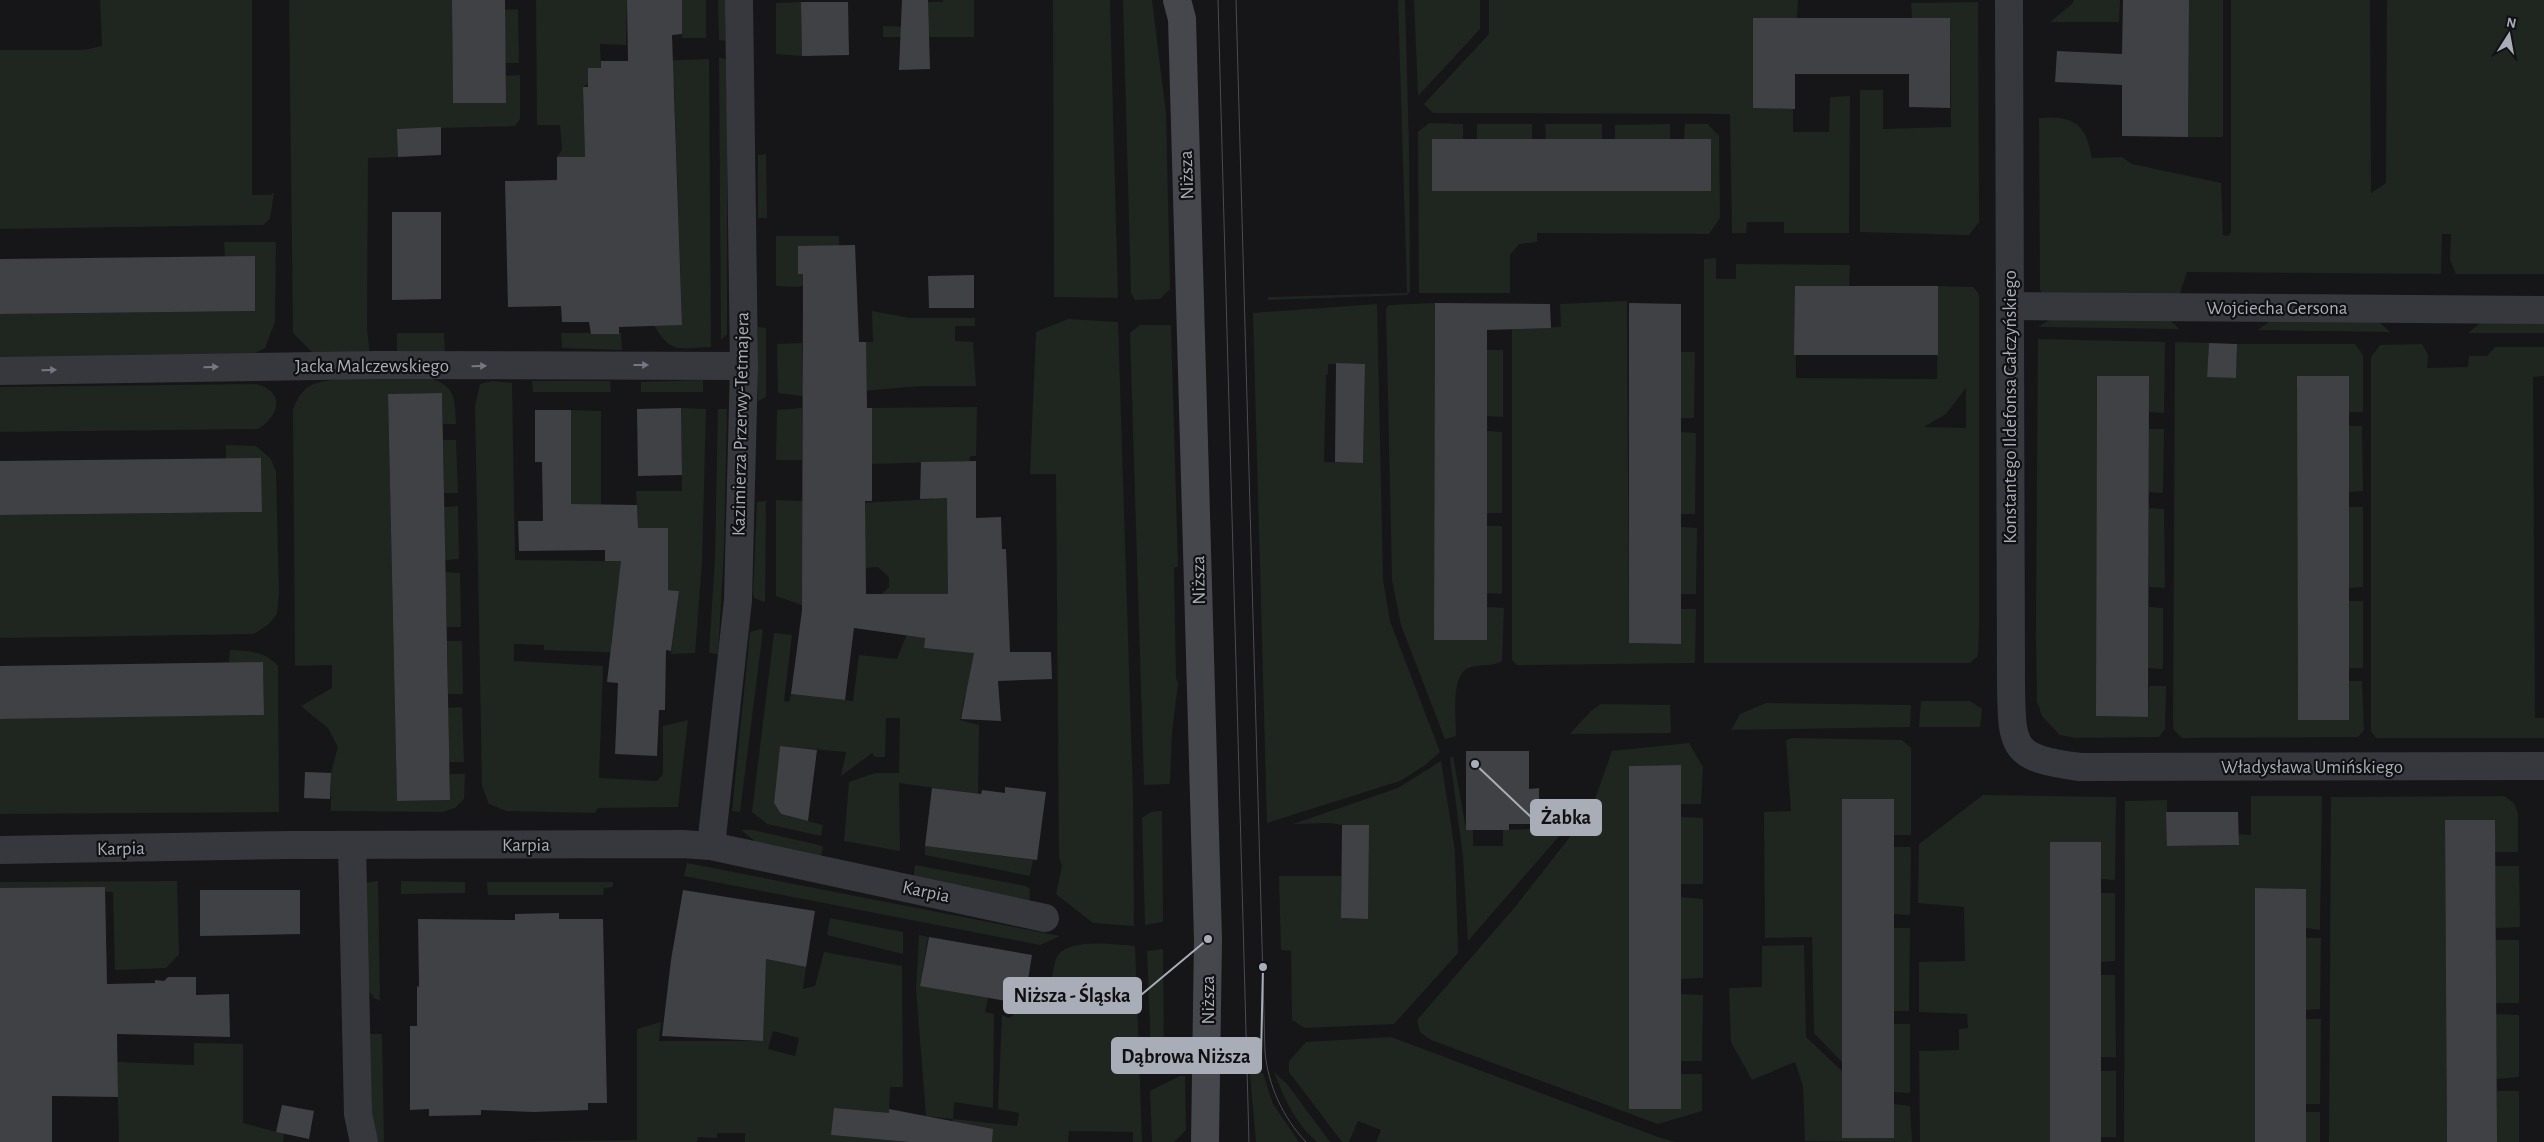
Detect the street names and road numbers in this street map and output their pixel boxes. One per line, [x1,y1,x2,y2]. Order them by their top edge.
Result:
street label: Niższa [1177,150,1197,200]
street label: Konstantego Ildefonsa Gałczyńskiego [2001,270,2020,544]
street label: Wojciecha Gersona [2207,299,2348,318]
street label: Kazimierza Przerwy-Tetmajera [730,311,752,536]
street label: Jacka Malczewskiego [295,357,449,376]
street label: Niższa [1189,555,1209,605]
street label: Władysława Umińskiego [2221,758,2403,777]
street label: Karpia [502,836,550,855]
street label: Karpia [97,839,145,859]
street label: Karpia [901,878,952,906]
street label: Niższa [1199,975,1218,1025]

